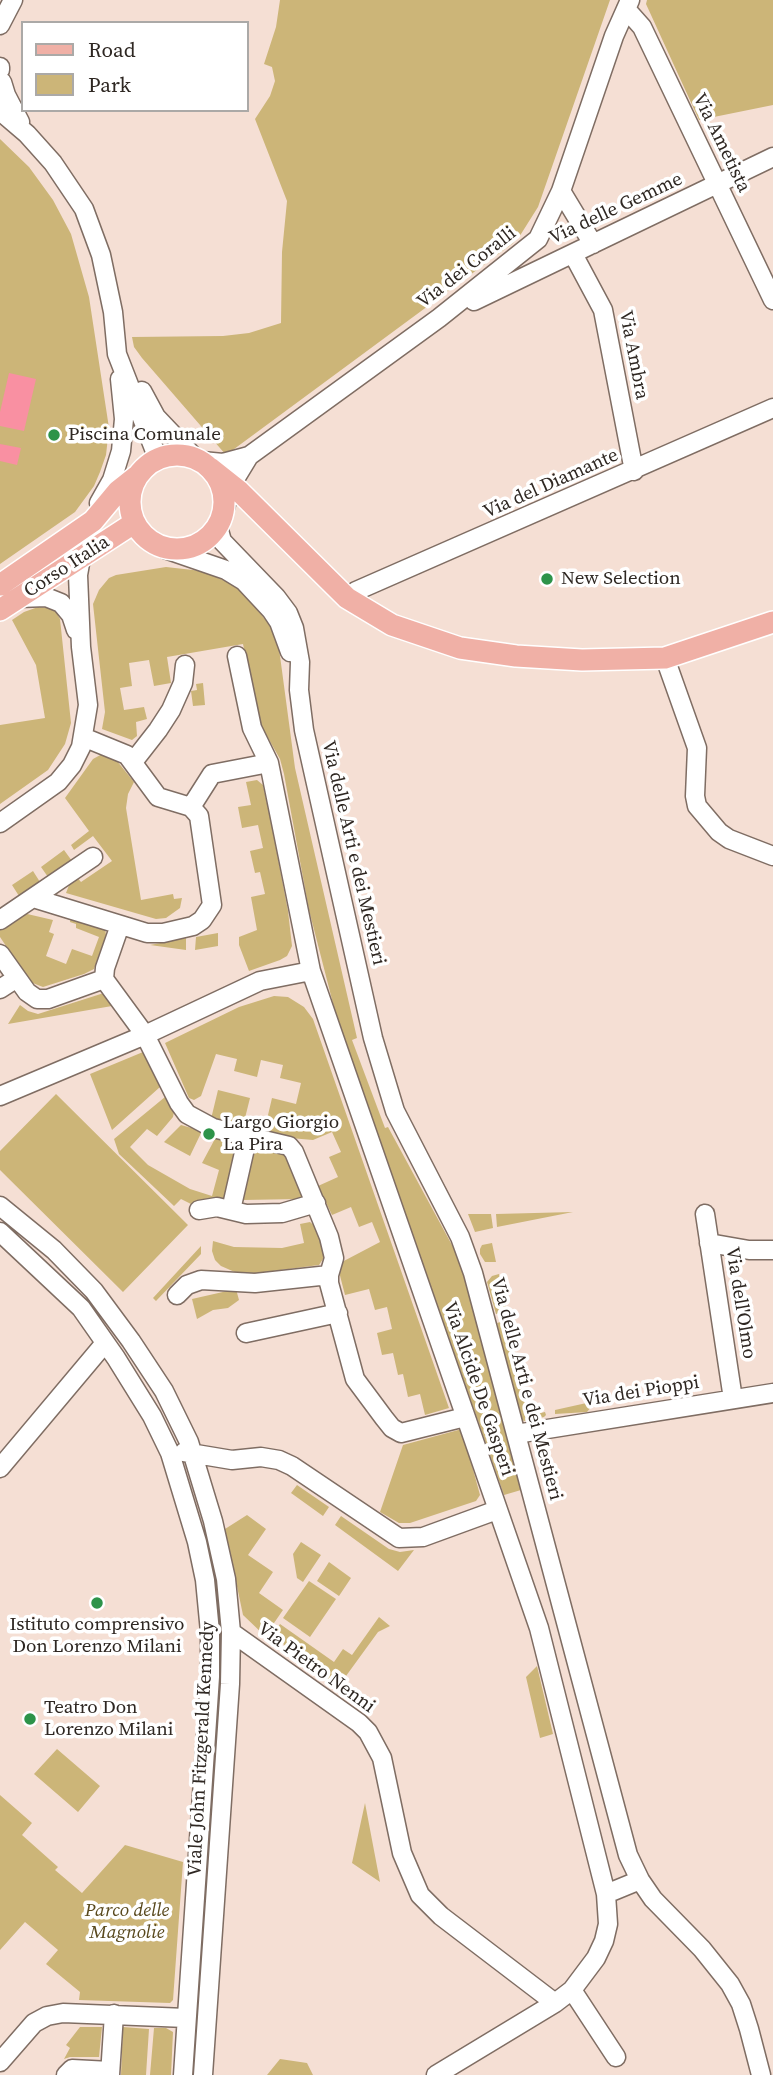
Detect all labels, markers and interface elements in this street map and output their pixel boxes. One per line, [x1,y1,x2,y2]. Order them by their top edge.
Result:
legend [21,21,248,112]
text: Road [88,35,136,64]
text: Park [88,70,131,99]
street label: Via Ametista [687,90,755,196]
street label: Via delle Gemme [546,168,686,250]
street label: Via dei Coralli [413,222,521,314]
street label: Via Ambra [613,309,653,401]
place label: Piscina Comunale [68,424,221,446]
marker: Piscina Comunale [46,427,62,443]
street label: Via del Diamante [480,444,622,524]
street label: Corso Italia [20,531,114,603]
place label: New Selection [561,568,681,590]
marker: New Selection [539,571,555,587]
street label: Via delle Arti e dei Mestieri [316,739,390,967]
place label: Largo Giorgio La Pira [223,1112,339,1156]
marker: Largo Giorgio La Pira [201,1126,217,1142]
street label: Via dell'Olmo [720,1246,760,1360]
street label: Via delle Arti e dei Mestieri [485,1275,567,1503]
street label: Via Alcide De Gasperi [437,1299,519,1479]
street label: Via dei Pioppi [581,1372,701,1412]
marker: Istituto comprensivo Don Lorenzo Milani [89,1595,105,1611]
place label: Istituto comprensivo Don Lorenzo Milani [10,1614,184,1658]
street label: Via Pietro Nenni [253,1618,379,1718]
street label: Viale John Fitzgerald Kennedy [184,1621,220,1877]
place label: Teatro Don Lorenzo Milani [44,1697,173,1741]
marker: Teatro Don Lorenzo Milani [22,1711,38,1727]
park label: Parco delle Magnolie [85,1900,169,1944]

